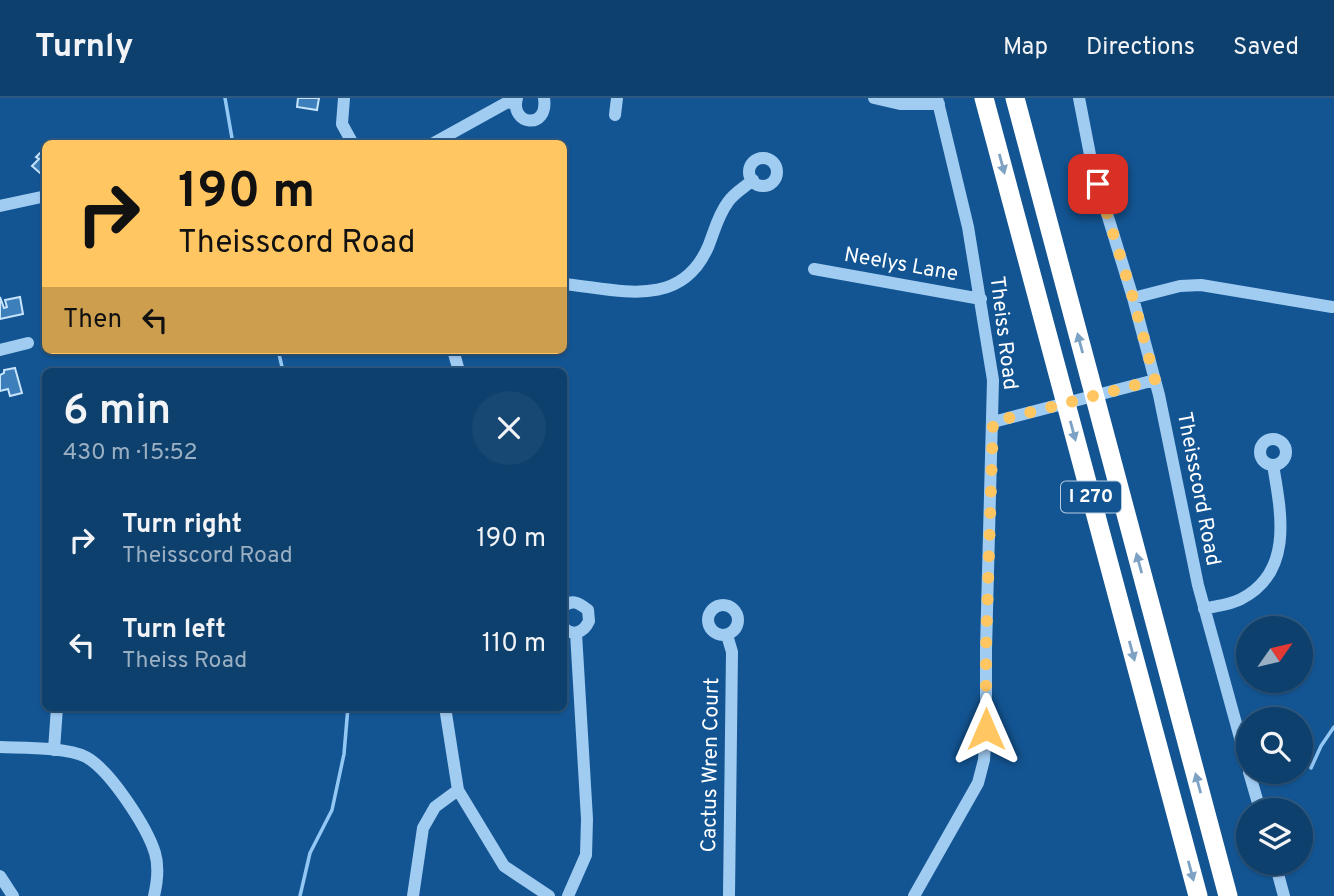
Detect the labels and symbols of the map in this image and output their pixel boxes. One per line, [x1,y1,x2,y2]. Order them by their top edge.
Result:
one-way arrow [997,153,1008,175]
pin [1068,154,1128,214]
street label: Neelys Lane [842,242,960,288]
street label: Theiss Road [983,275,1023,391]
one-way arrow [1075,332,1085,353]
street label: Theisscord Road [1170,410,1226,568]
one-way arrow [1069,421,1079,442]
road number: I 270 [1061,482,1121,512]
one-way arrow [1133,552,1144,574]
north arrow [1236,616,1312,693]
one-way arrow [1127,640,1138,662]
street label: Cactus Wren Court [696,677,726,853]
position arrow [949,692,1023,766]
one-way arrow [1192,772,1203,794]
one-way arrow [1186,860,1197,882]

